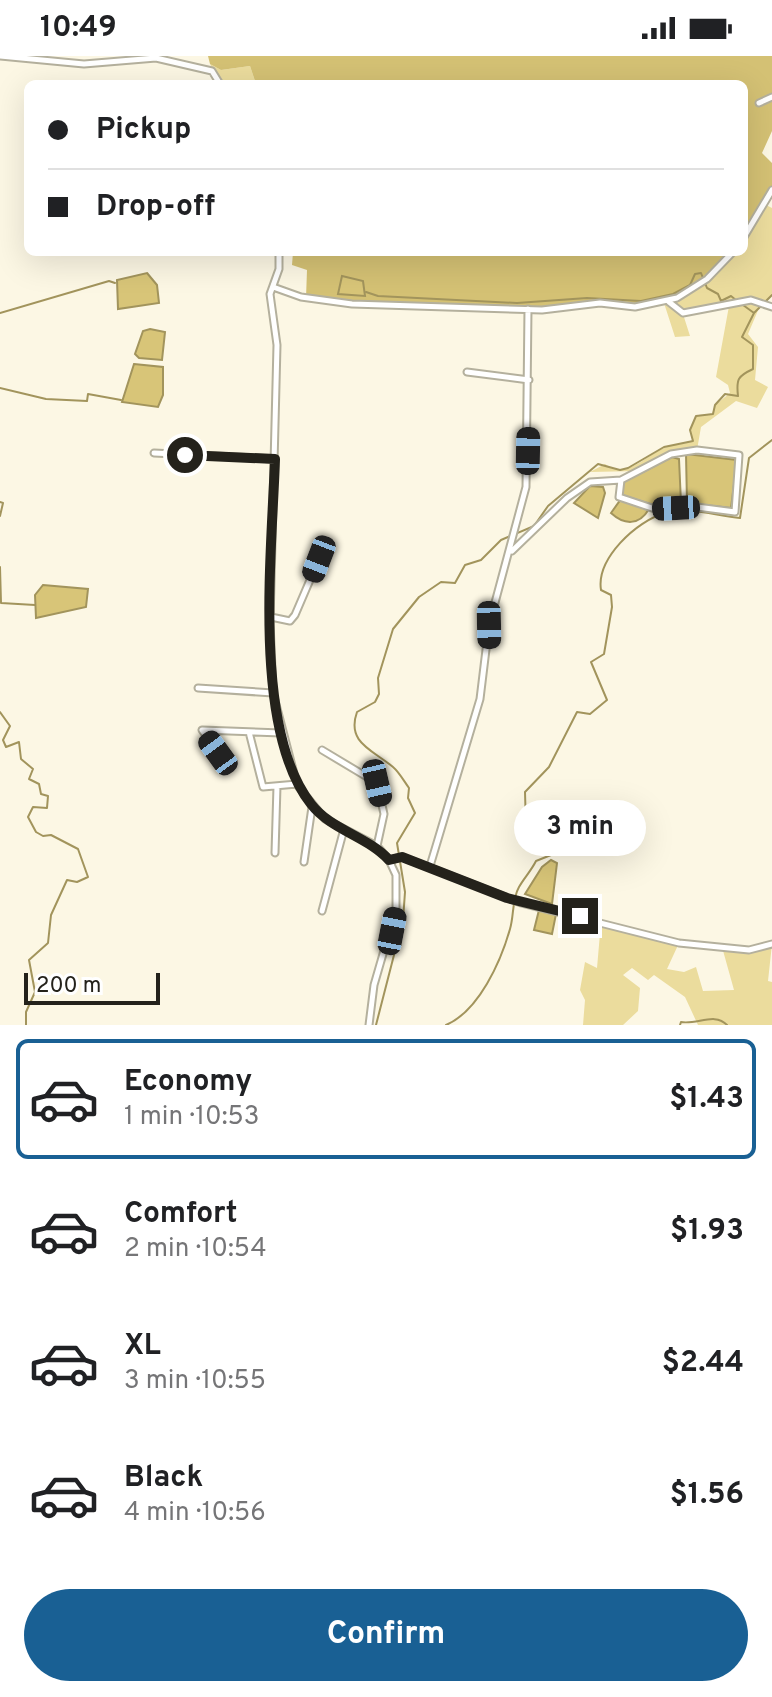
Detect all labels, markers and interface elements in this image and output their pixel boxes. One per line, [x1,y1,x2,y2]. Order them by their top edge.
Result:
text: 10:49 [40,10,117,47]
text: Pickup [96,112,191,149]
text: Drop-off [96,189,215,226]
car [516,427,540,475]
route start [167,437,203,473]
car [651,495,701,521]
car [299,532,339,586]
car [477,601,501,649]
car [194,727,242,779]
car [360,757,394,809]
callout: 3 min [514,800,646,856]
text: 3 min [546,811,614,844]
route end [562,898,598,934]
car [376,905,408,957]
scale bar [24,969,160,1005]
text: 200 m [36,973,101,1000]
icon: car [28,1063,100,1135]
text: Economy [124,1064,252,1101]
text: $1.43 [669,1081,744,1118]
text: 1 min · 10:53 [124,1101,259,1134]
icon: car [28,1195,100,1267]
text: Comfort [124,1196,237,1233]
text: $1.93 [670,1213,744,1250]
text: 2 min · 10:54 [124,1233,267,1266]
icon: car [28,1327,100,1399]
text: XL [124,1328,161,1365]
text: $2.44 [662,1345,744,1382]
text: 3 min · 10:55 [124,1365,266,1398]
icon: car [28,1459,100,1531]
text: Black [124,1460,203,1497]
text: $1.56 [670,1477,744,1514]
text: 4 min · 10:56 [124,1497,266,1530]
button: Confirm [24,1589,748,1681]

